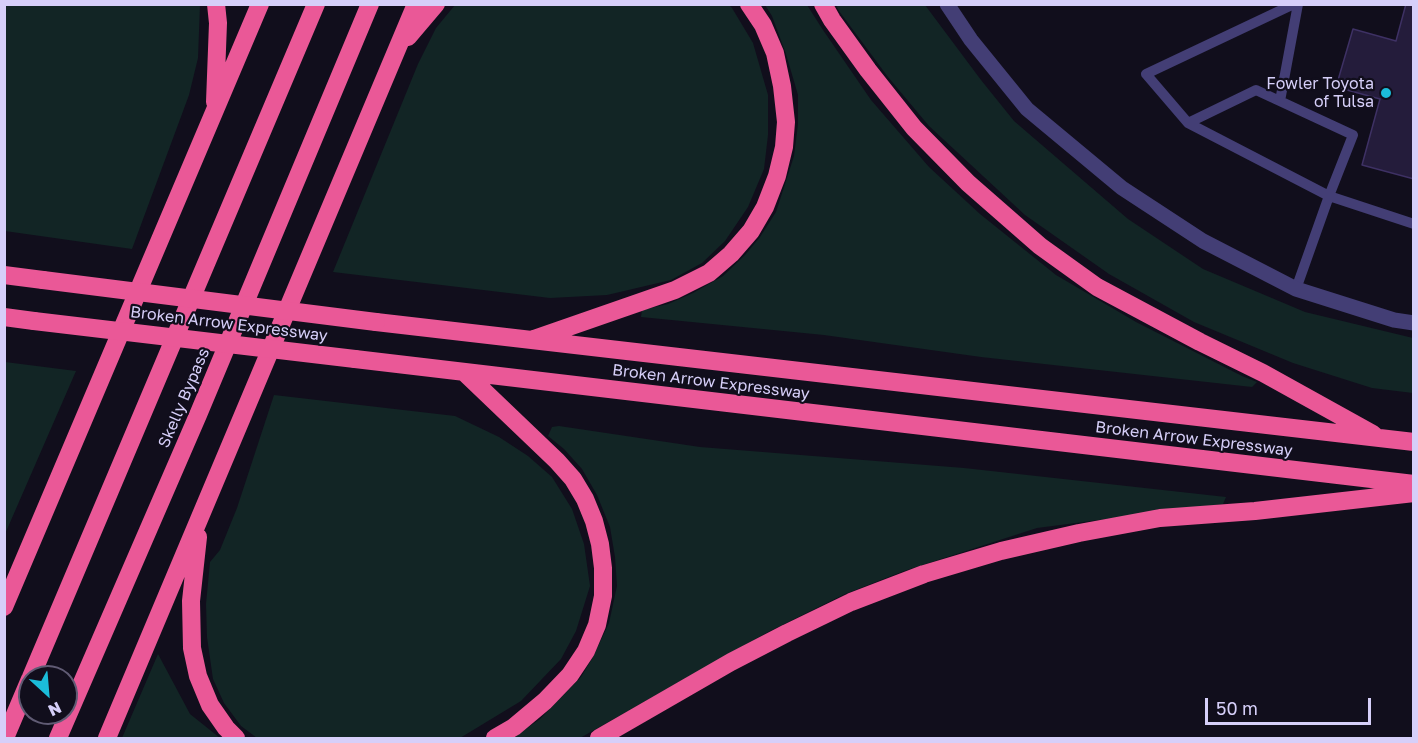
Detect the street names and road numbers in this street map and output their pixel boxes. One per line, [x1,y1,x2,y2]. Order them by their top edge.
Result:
street label: Broken Arrow Expressway [129,302,329,346]
street label: Skelly Bypass [154,345,214,451]
street label: Broken Arrow Expressway [611,360,811,404]
street label: Broken Arrow Expressway [1094,417,1294,461]

